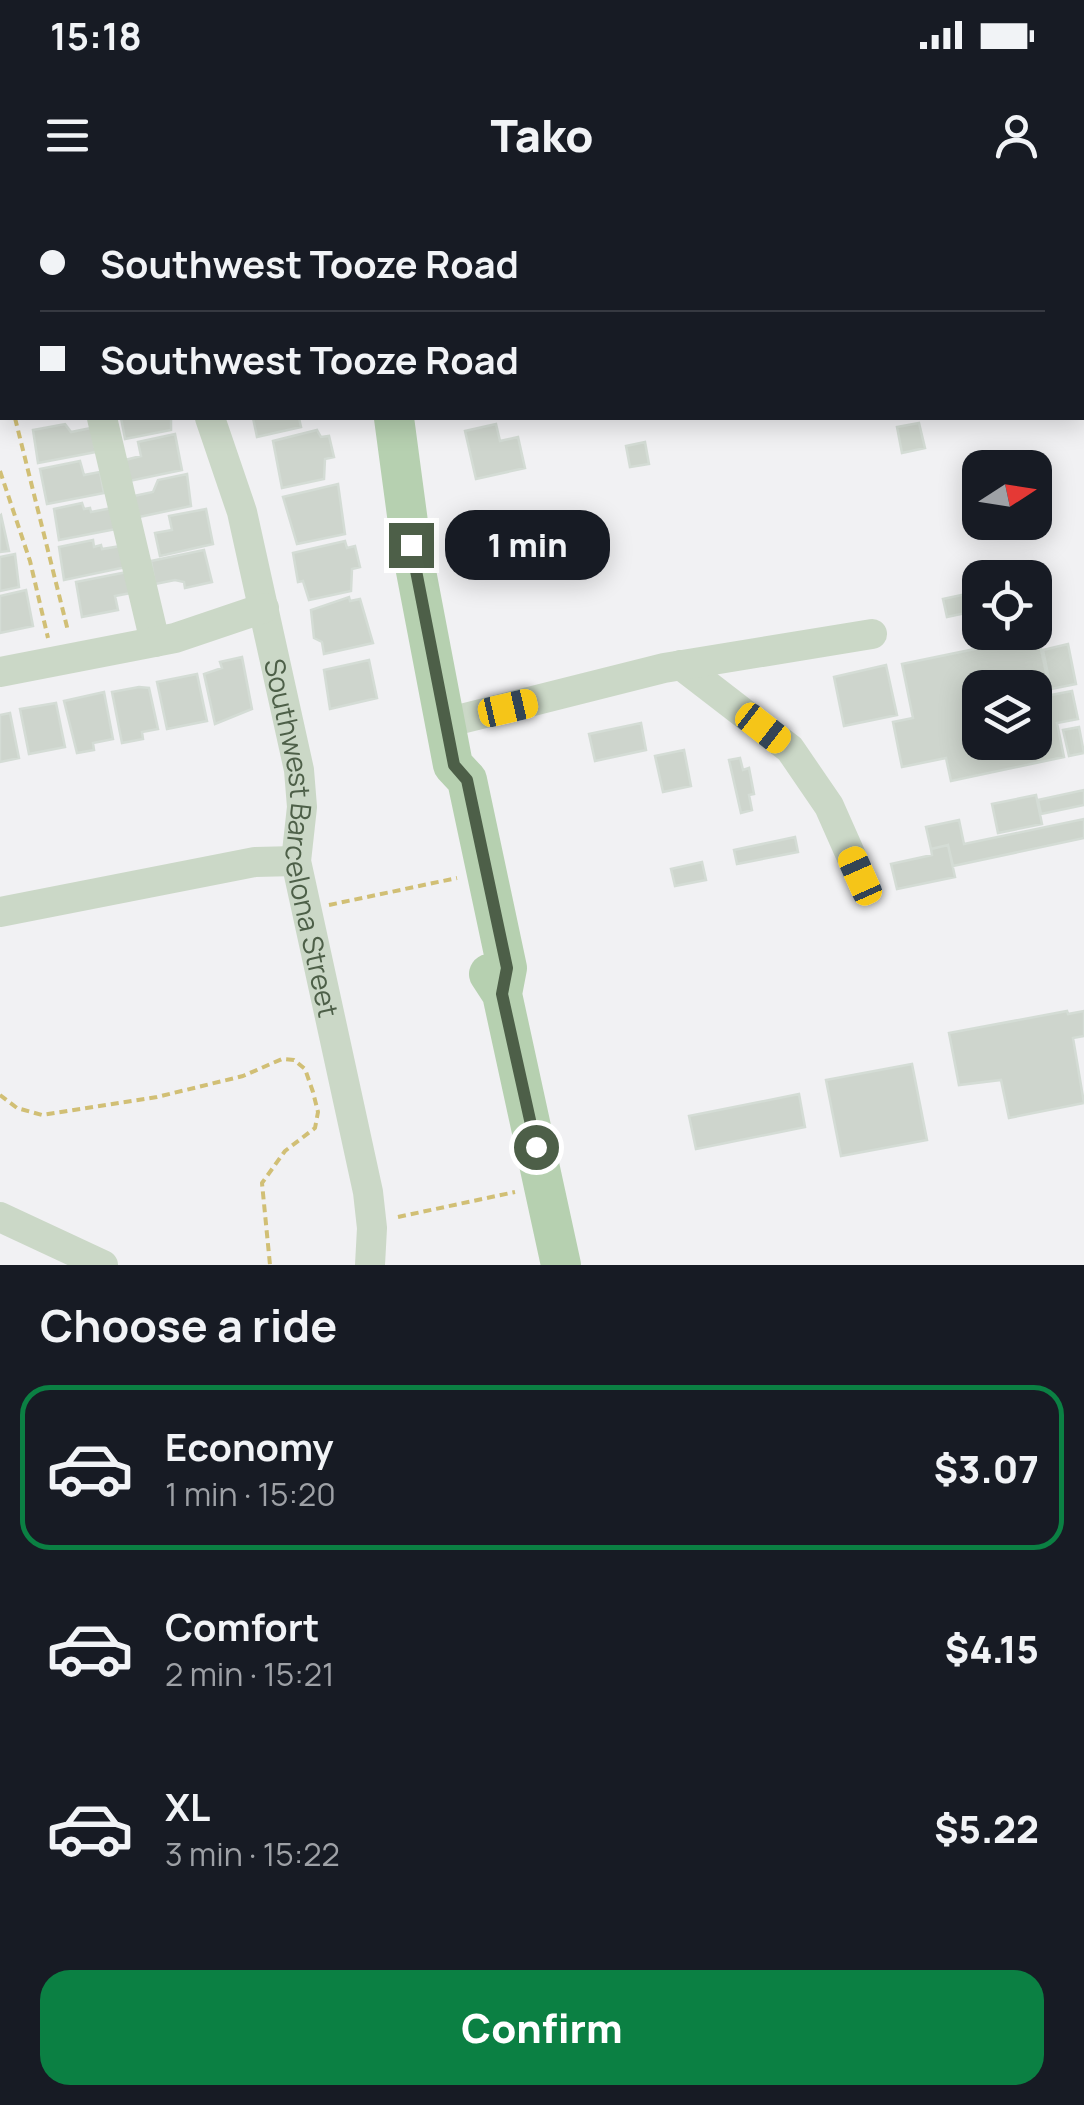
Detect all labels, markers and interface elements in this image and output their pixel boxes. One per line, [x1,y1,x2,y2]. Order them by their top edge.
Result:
text: 15:18 [50,9,142,61]
text: Tako [490,104,594,166]
icon: menu [40,108,95,163]
icon: person [989,108,1044,163]
text: Southwest Tooze Road [100,237,519,289]
text: Southwest Tooze Road [100,333,519,385]
north arrow [962,450,1052,540]
map controls [962,450,1052,760]
callout: 1 min [446,510,611,580]
route end [389,523,434,568]
text: 1 min [487,523,568,567]
button: locate [962,560,1052,650]
street label: Southwest Barcelona Street [256,655,348,1021]
button: layers [962,670,1052,760]
car [475,687,541,729]
car [730,698,796,758]
car [834,842,886,910]
route start [514,1125,559,1170]
text: Choose a ride [40,1294,337,1356]
text: Economy [165,1420,334,1472]
icon: car [45,1423,135,1513]
text: $3.07 [934,1442,1039,1494]
text: 1 min · 15:20 [165,1472,336,1516]
text: Comfort [165,1600,319,1652]
icon: car [45,1603,135,1693]
text: $4.15 [945,1622,1039,1674]
text: 2 min · 15:21 [165,1652,335,1696]
text: XL [165,1780,210,1832]
icon: car [45,1783,135,1873]
text: $5.22 [934,1802,1039,1854]
text: 3 min · 15:22 [165,1832,340,1876]
button: Confirm [40,1970,1044,2085]

